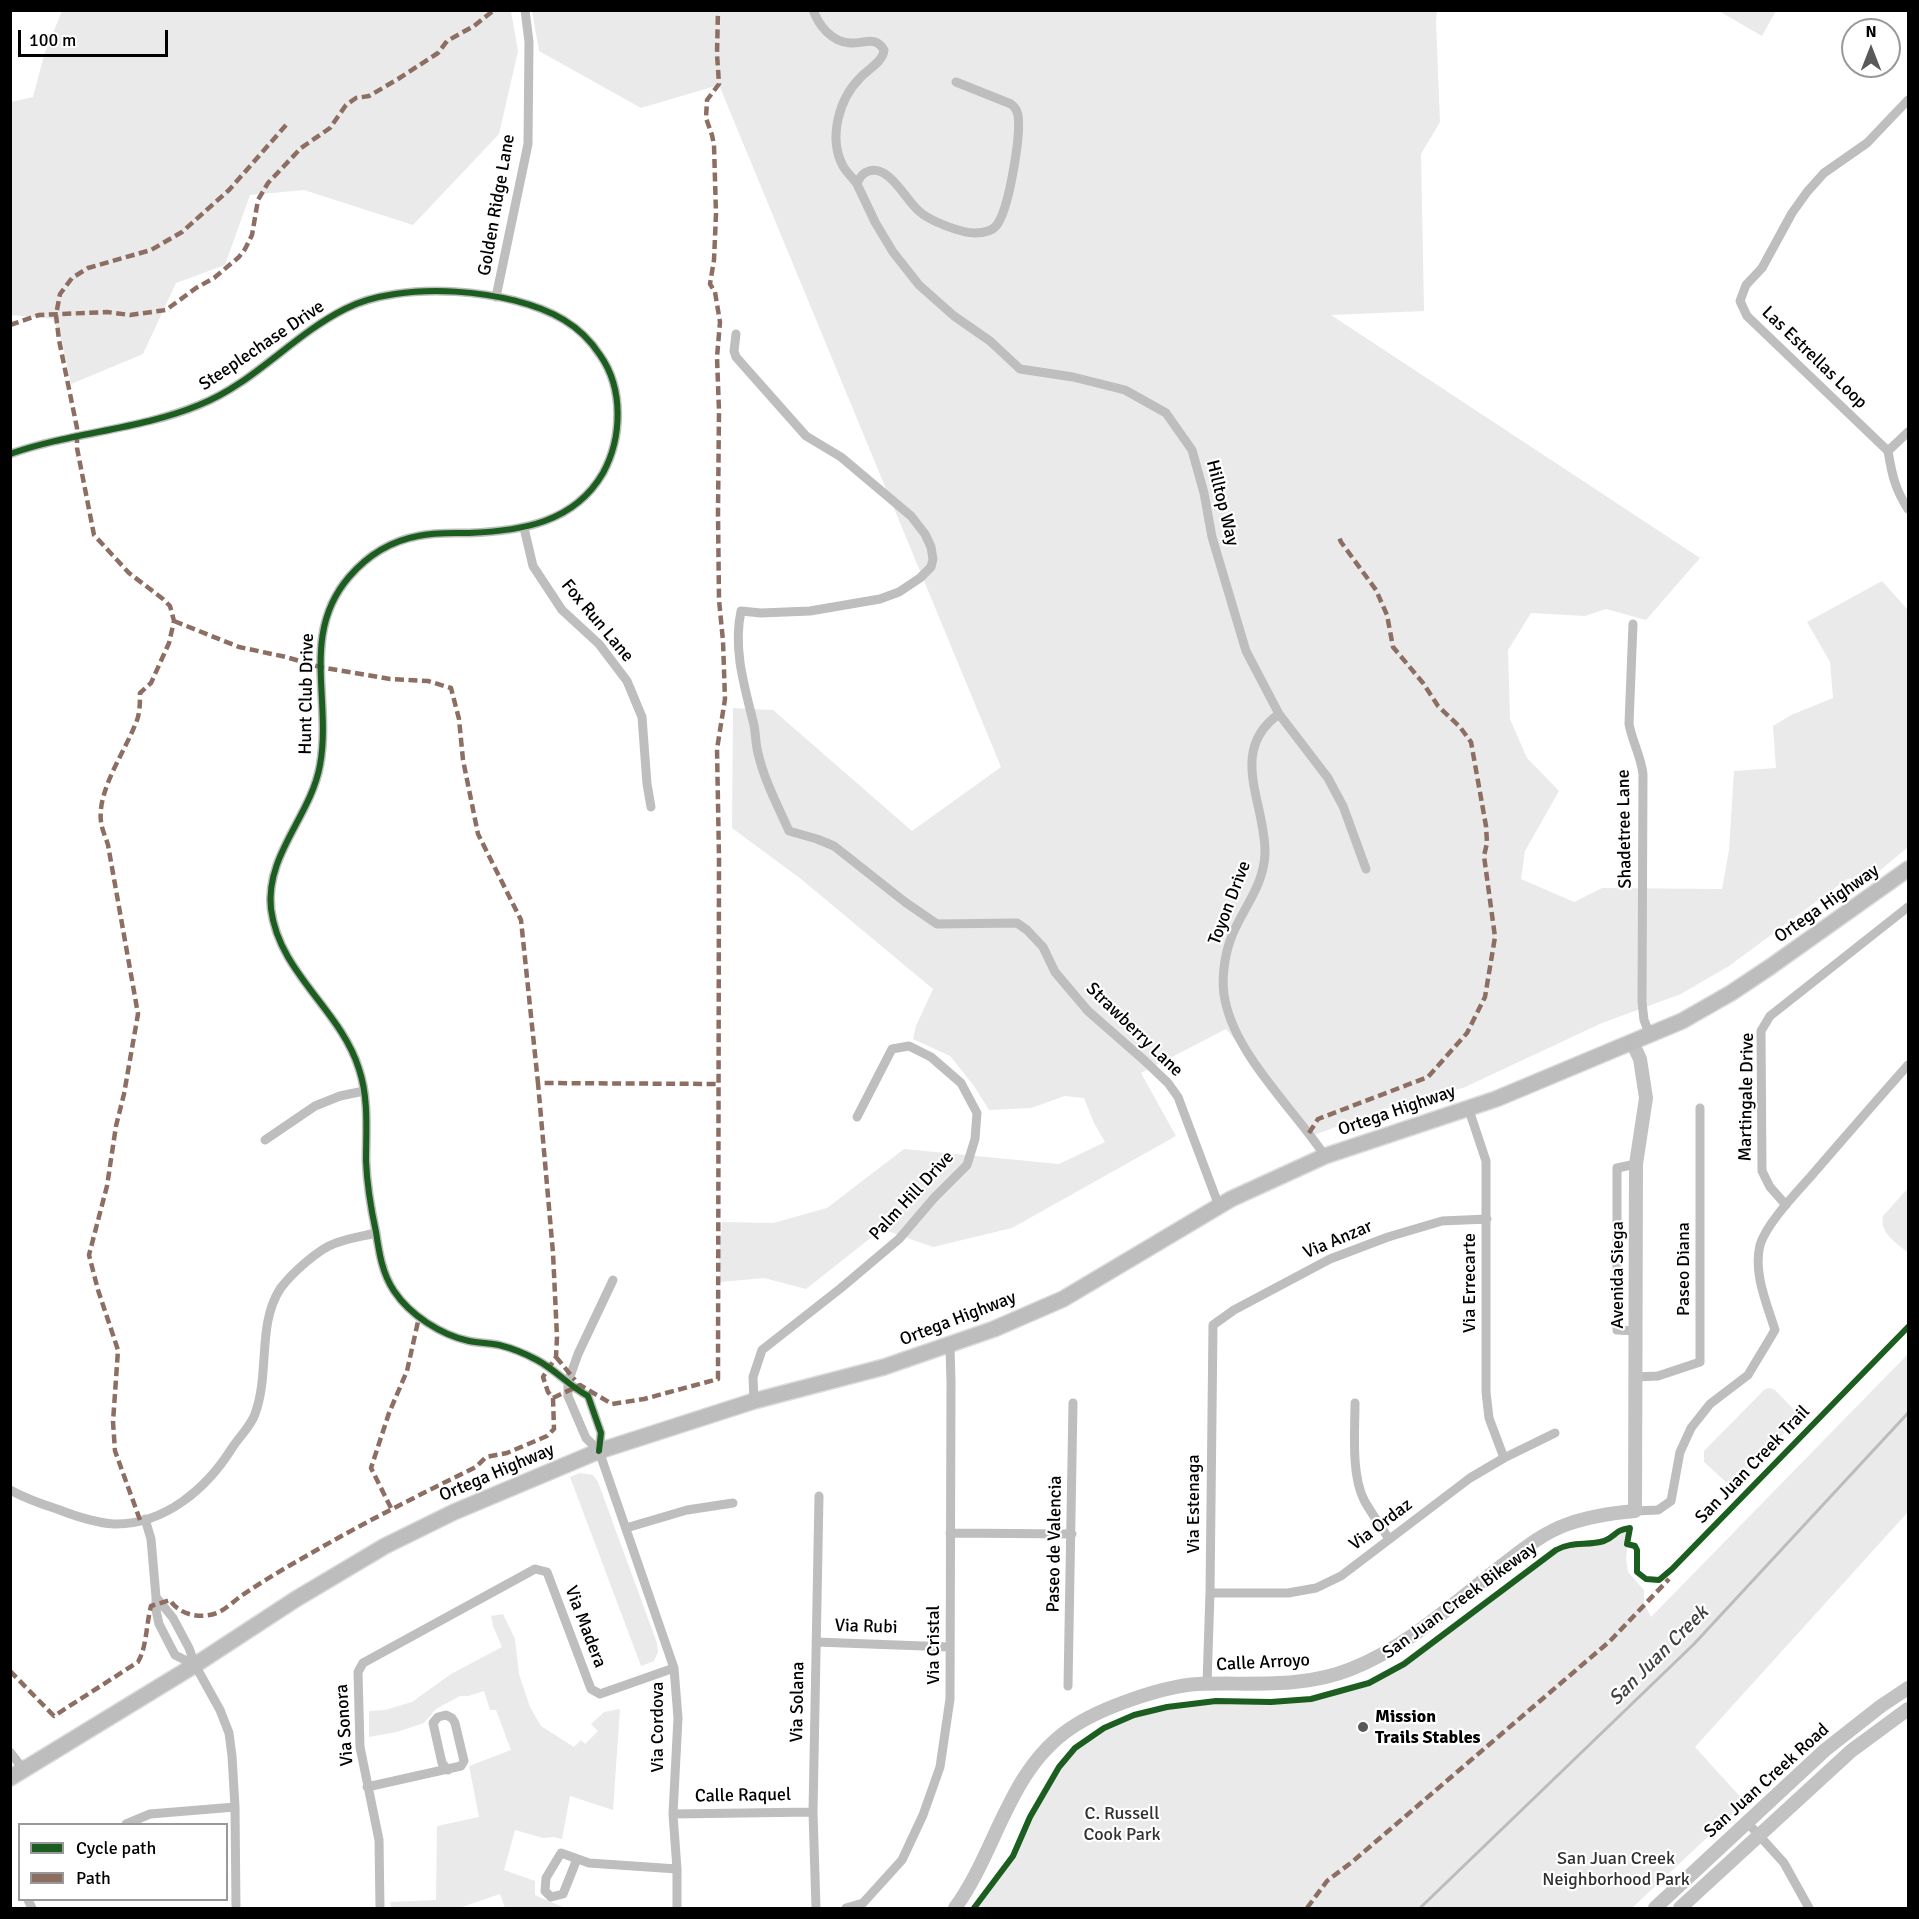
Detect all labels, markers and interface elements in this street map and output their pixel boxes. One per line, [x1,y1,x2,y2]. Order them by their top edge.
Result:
scale bar [21,18,171,56]
north arrow [1841,18,1901,78]
text: N [1865,22,1877,42]
text: 100 m [29,29,76,51]
street label: Golden Ridge Lane [474,133,520,277]
street label: Steeplechase Drive [195,296,329,396]
street label: Las Estrellas Loop [1757,302,1871,414]
street label: Hilltop Way [1201,458,1243,548]
street label: Fox Run Lane [556,575,638,667]
street label: Hunt Club Drive [295,633,319,755]
street label: Shadetree Lane [1613,769,1637,889]
street label: Toyon Drive [1204,858,1256,948]
street label: Ortega Highway [1771,860,1883,948]
street label: Strawberry Lane [1081,978,1187,1082]
street label: Martingale Drive [1735,1032,1759,1162]
street label: Ortega Highway [1335,1081,1459,1141]
street label: Palm Hill Drive [865,1147,959,1245]
street label: Via Anzar [1300,1216,1376,1264]
street label: Avenida Siega [1607,1221,1629,1329]
street label: Paseo Diana [1673,1222,1695,1316]
street label: Via Errecarte [1459,1233,1481,1333]
street label: Ortega Highway [897,1287,1019,1351]
street label: San Juan Creek Trail [1691,1401,1815,1529]
street label: Ortega Highway [436,1439,558,1507]
street label: Via Estenaga [1183,1454,1205,1554]
street label: Paseo de Valencia [1043,1475,1067,1613]
street label: Via Ordaz [1345,1494,1417,1556]
street label: San Juan Creek Bikeway [1379,1538,1541,1664]
street label: Via Madera [559,1583,611,1671]
water label: San Juan Creek [1604,1601,1714,1711]
street label: Via Cristal [923,1605,945,1685]
street label: Via Rubi [834,1615,898,1639]
street label: Calle Arroyo [1216,1650,1310,1676]
street label: Via Solana [786,1661,810,1743]
street label: Via Cordova [647,1682,669,1772]
street label: Via Sonora [331,1683,359,1767]
place label: Mission Trails Stables [1375,1706,1481,1748]
street label: San Juan Creek Road [1700,1719,1834,1843]
marker: Mission Trails Stables [1356,1720,1370,1734]
street label: Calle Raquel [695,1784,791,1808]
park label: C. Russell Cook Park [1083,1803,1161,1846]
legend [18,1823,228,1901]
text: Cycle path [76,1837,156,1859]
park label: San Juan Creek Neighborhood Park [1542,1848,1690,1890]
text: Path [76,1867,111,1889]

